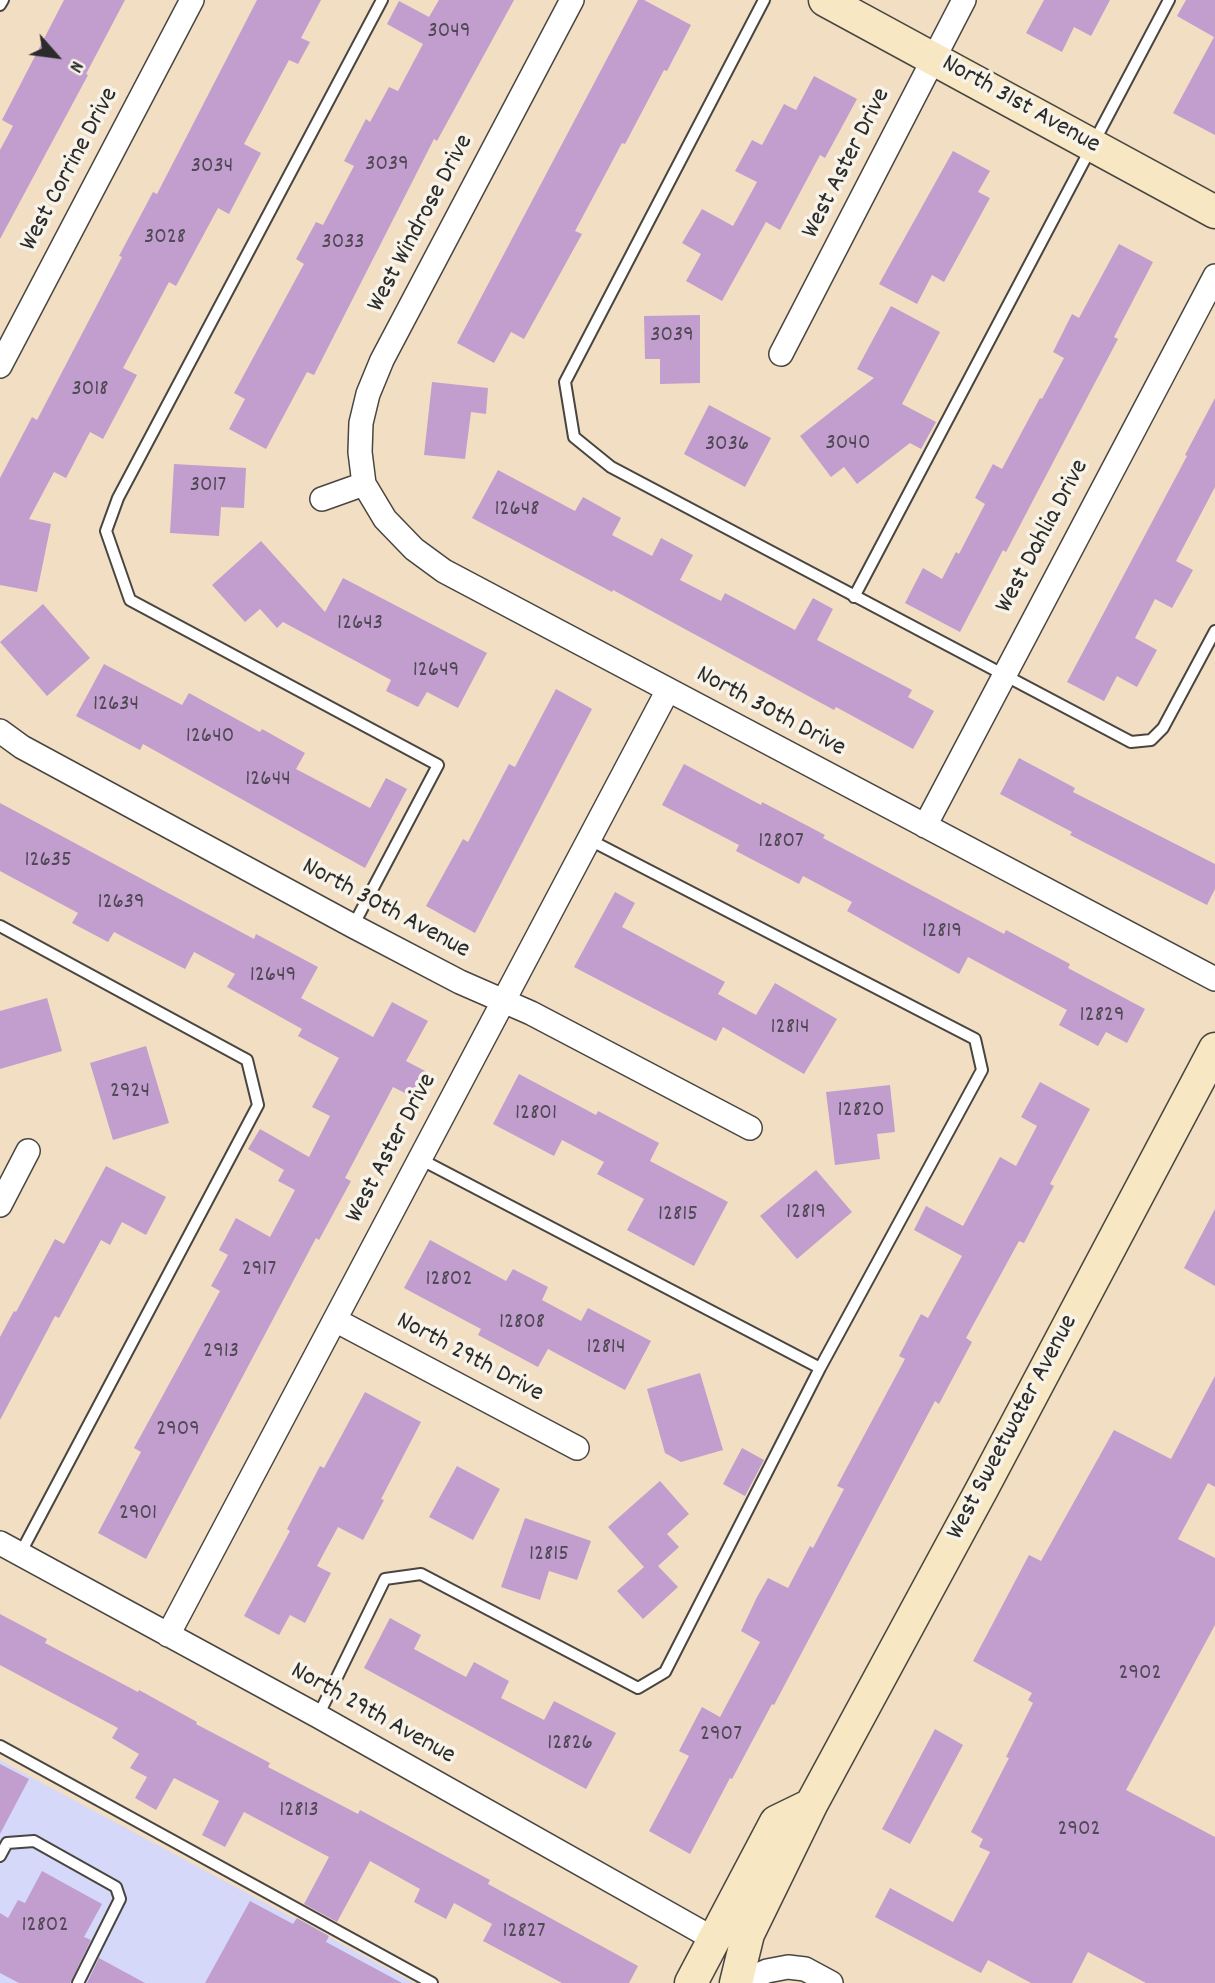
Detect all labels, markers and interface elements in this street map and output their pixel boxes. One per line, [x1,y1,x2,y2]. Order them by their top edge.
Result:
house number: 3049 [428,19,470,47]
north arrow [21,21,91,91]
street label: North 31st Avenue [935,50,1105,162]
text: N [61,56,89,77]
street label: West Corrine Drive [15,83,127,257]
street label: West Aster Drive [797,84,899,244]
street label: West Windrose Drive [362,130,482,318]
house number: 3039 [365,152,409,180]
house number: 3034 [191,154,233,182]
house number: 3028 [144,225,186,253]
house number: 3033 [321,230,365,258]
house number: 3039 [650,323,694,351]
house number: 3018 [71,377,109,405]
house number: 3040 [826,431,870,459]
house number: 3036 [705,432,749,460]
street label: West Dahlia Drive [990,455,1098,619]
house number: 3017 [190,473,226,501]
house number: 12648 [494,497,540,525]
house number: 12643 [337,611,383,639]
house number: 12649 [413,658,459,686]
street label: North 30th Drive [690,661,850,765]
house number: 12634 [93,692,139,720]
house number: 12640 [186,724,234,752]
house number: 12644 [245,767,291,795]
house number: 12807 [758,829,804,857]
house number: 12635 [24,848,72,876]
street label: North 30th Avenue [296,853,474,967]
house number: 12639 [97,890,145,918]
house number: 12819 [922,919,962,947]
house number: 12649 [250,963,296,991]
house number: 12829 [1080,1003,1124,1031]
house number: 12814 [771,1015,809,1043]
street label: West Aster Drive [341,1069,445,1229]
house number: 2924 [110,1079,150,1107]
house number: 12820 [838,1098,884,1126]
house number: 12801 [515,1101,557,1129]
house number: 12819 [786,1200,826,1228]
house number: 12815 [658,1202,698,1230]
house number: 2917 [242,1257,276,1285]
house number: 12802 [426,1267,472,1295]
street label: North 29th Drive [390,1307,548,1411]
house number: 12808 [499,1310,545,1338]
street label: West Sweetwater Avenue [941,1310,1087,1546]
house number: 12814 [587,1335,625,1363]
house number: 2913 [203,1339,239,1367]
house number: 2909 [156,1417,200,1445]
house number: 2901 [119,1501,157,1529]
house number: 12815 [529,1542,569,1570]
street label: North 29th Avenue [284,1657,460,1773]
house number: 2902 [1118,1661,1162,1689]
house number: 2907 [700,1722,742,1750]
house number: 12826 [547,1731,593,1759]
house number: 12813 [279,1798,319,1826]
house number: 2902 [1057,1817,1101,1845]
house number: 12802 [22,1913,68,1941]
house number: 12827 [502,1919,546,1947]

